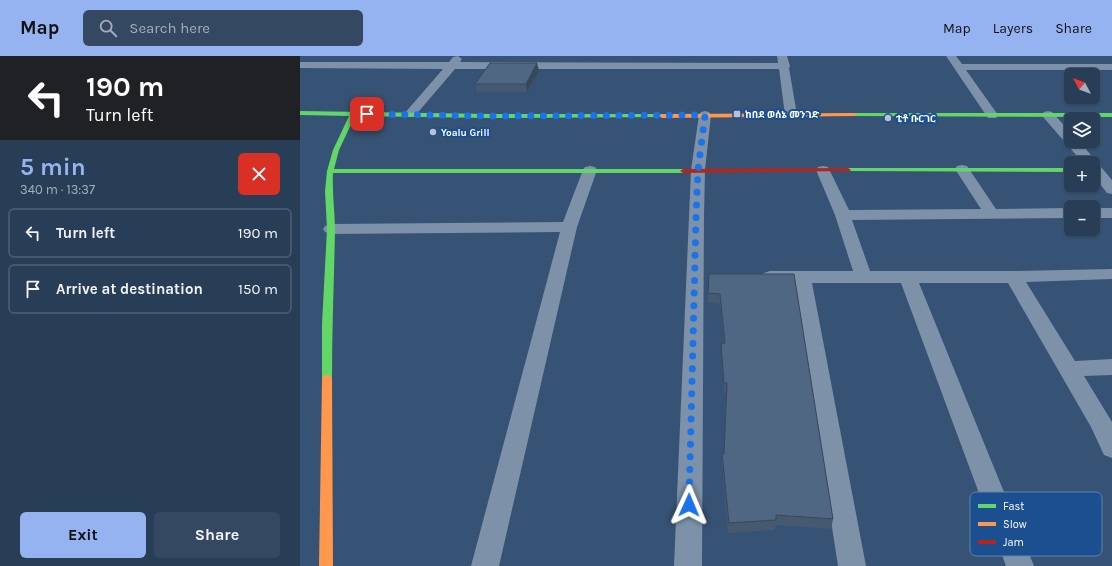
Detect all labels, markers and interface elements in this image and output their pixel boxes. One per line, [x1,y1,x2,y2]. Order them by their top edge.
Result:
search box [83,10,363,46]
text: Map [20,17,59,39]
icon: search [97,17,119,39]
text: Search here [129,19,210,37]
text: Map [943,20,971,37]
text: Layers [993,20,1033,37]
text: Share [1055,20,1092,37]
north arrow [1064,68,1100,104]
map controls [1064,68,1100,236]
text: 190 m [86,70,164,103]
icon: left [20,72,72,124]
pin [350,97,384,131]
icon: arrive [356,103,378,125]
text: Turn left [86,104,154,126]
marker: ከበደ ወሰኔ መንገድ [732,109,742,119]
place label: ከበደ ወሰኔ መንገድ [745,109,820,121]
button: layers [1064,112,1100,148]
marker: ቲቶ ቡርገር [883,113,893,123]
place label: ቲቶ ቡርገር [896,113,936,125]
marker: Yoalu Grill [428,127,438,137]
place label: Yoalu Grill [441,127,489,139]
text: 5 min [20,153,86,181]
button: close [238,153,280,195]
button: + [1064,156,1100,192]
text: 340 m · 13:37 [20,182,95,197]
button: − [1064,200,1100,236]
icon: left [22,222,44,244]
text: Turn left [56,224,115,242]
text: 190 m [238,224,278,242]
icon: arrive [22,278,44,300]
text: Arrive at destination [56,280,203,298]
text: 150 m [238,280,278,298]
position arrow [668,484,710,526]
legend [970,492,1102,556]
text: Fast [1003,500,1024,513]
button: Exit [20,512,146,558]
button: Share [154,512,280,558]
text: Slow [1003,518,1027,531]
text: Jam [1003,536,1024,549]

